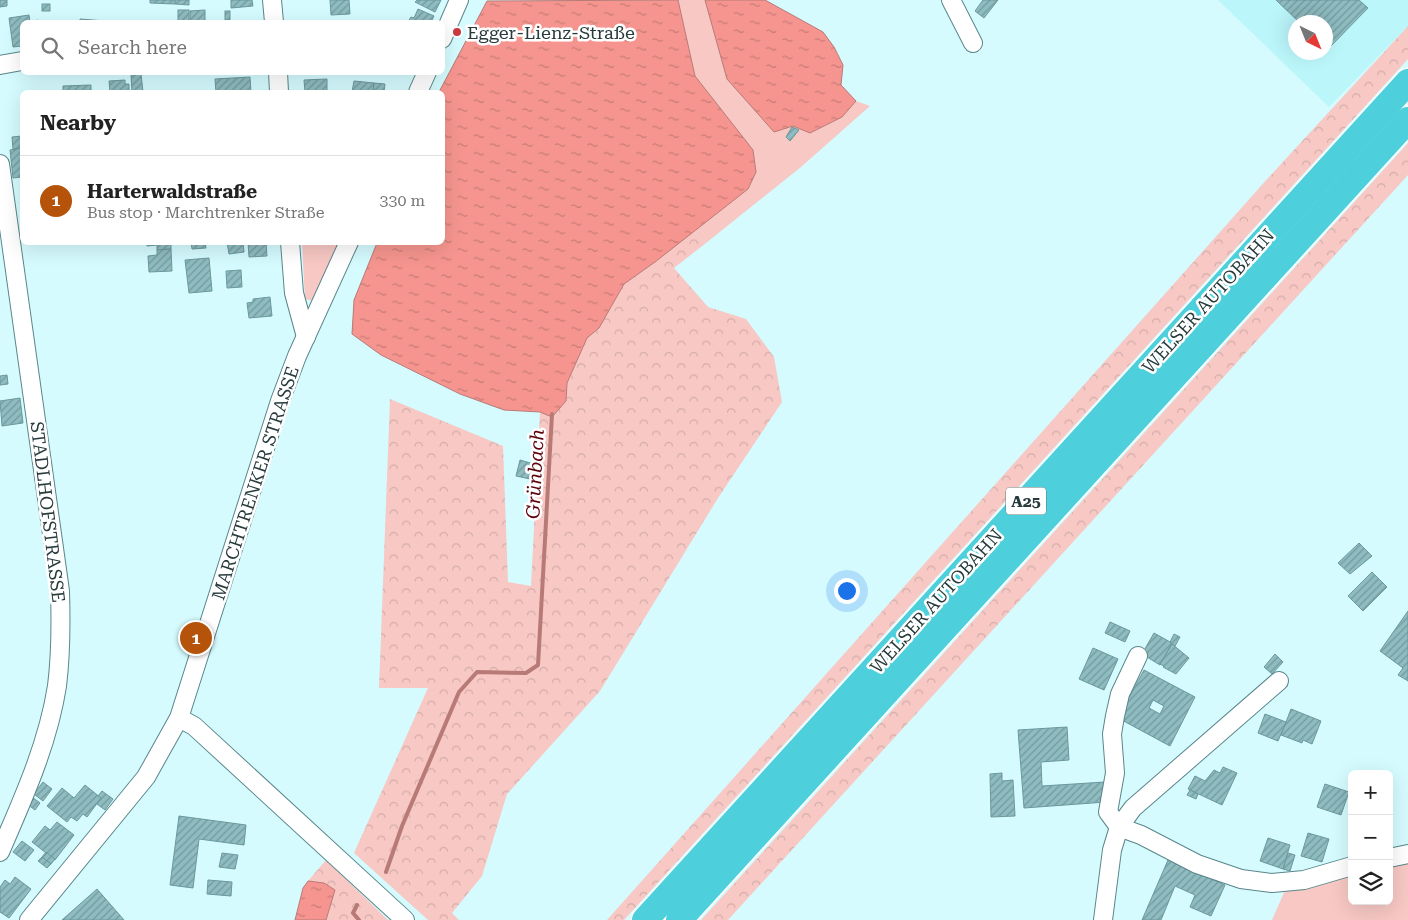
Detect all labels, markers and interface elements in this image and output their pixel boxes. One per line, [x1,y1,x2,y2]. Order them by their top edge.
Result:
north arrow [1288,15,1333,60]
search box [20,20,445,75]
place label: Egger-Lienz-Straße [467,22,635,43]
marker: Egger-Lienz-Straße [451,26,463,38]
icon: search [38,34,66,62]
text: Search here [78,36,187,59]
text: Nearby [40,111,116,135]
text: Harterwaldstraße [87,180,257,203]
text: 1 [52,191,60,210]
text: 330 m [379,191,425,210]
text: Bus stop · Marchtrenker Straße [87,203,325,222]
street label: WELSER AUTOBAHN [1138,224,1278,378]
street label: MARCHTRENKER STRASSE [207,363,303,603]
street label: STADLHOFSTRASSE [26,420,70,604]
water label: Grünbach [521,428,549,520]
road number: A25 [1006,488,1046,514]
street label: WELSER AUTOBAHN [866,524,1006,678]
your location [834,578,860,604]
pin: 1 [180,619,212,657]
map controls [1348,770,1393,905]
button: + [1348,770,1393,815]
button: − [1348,815,1393,860]
button: layers [1348,860,1393,905]

